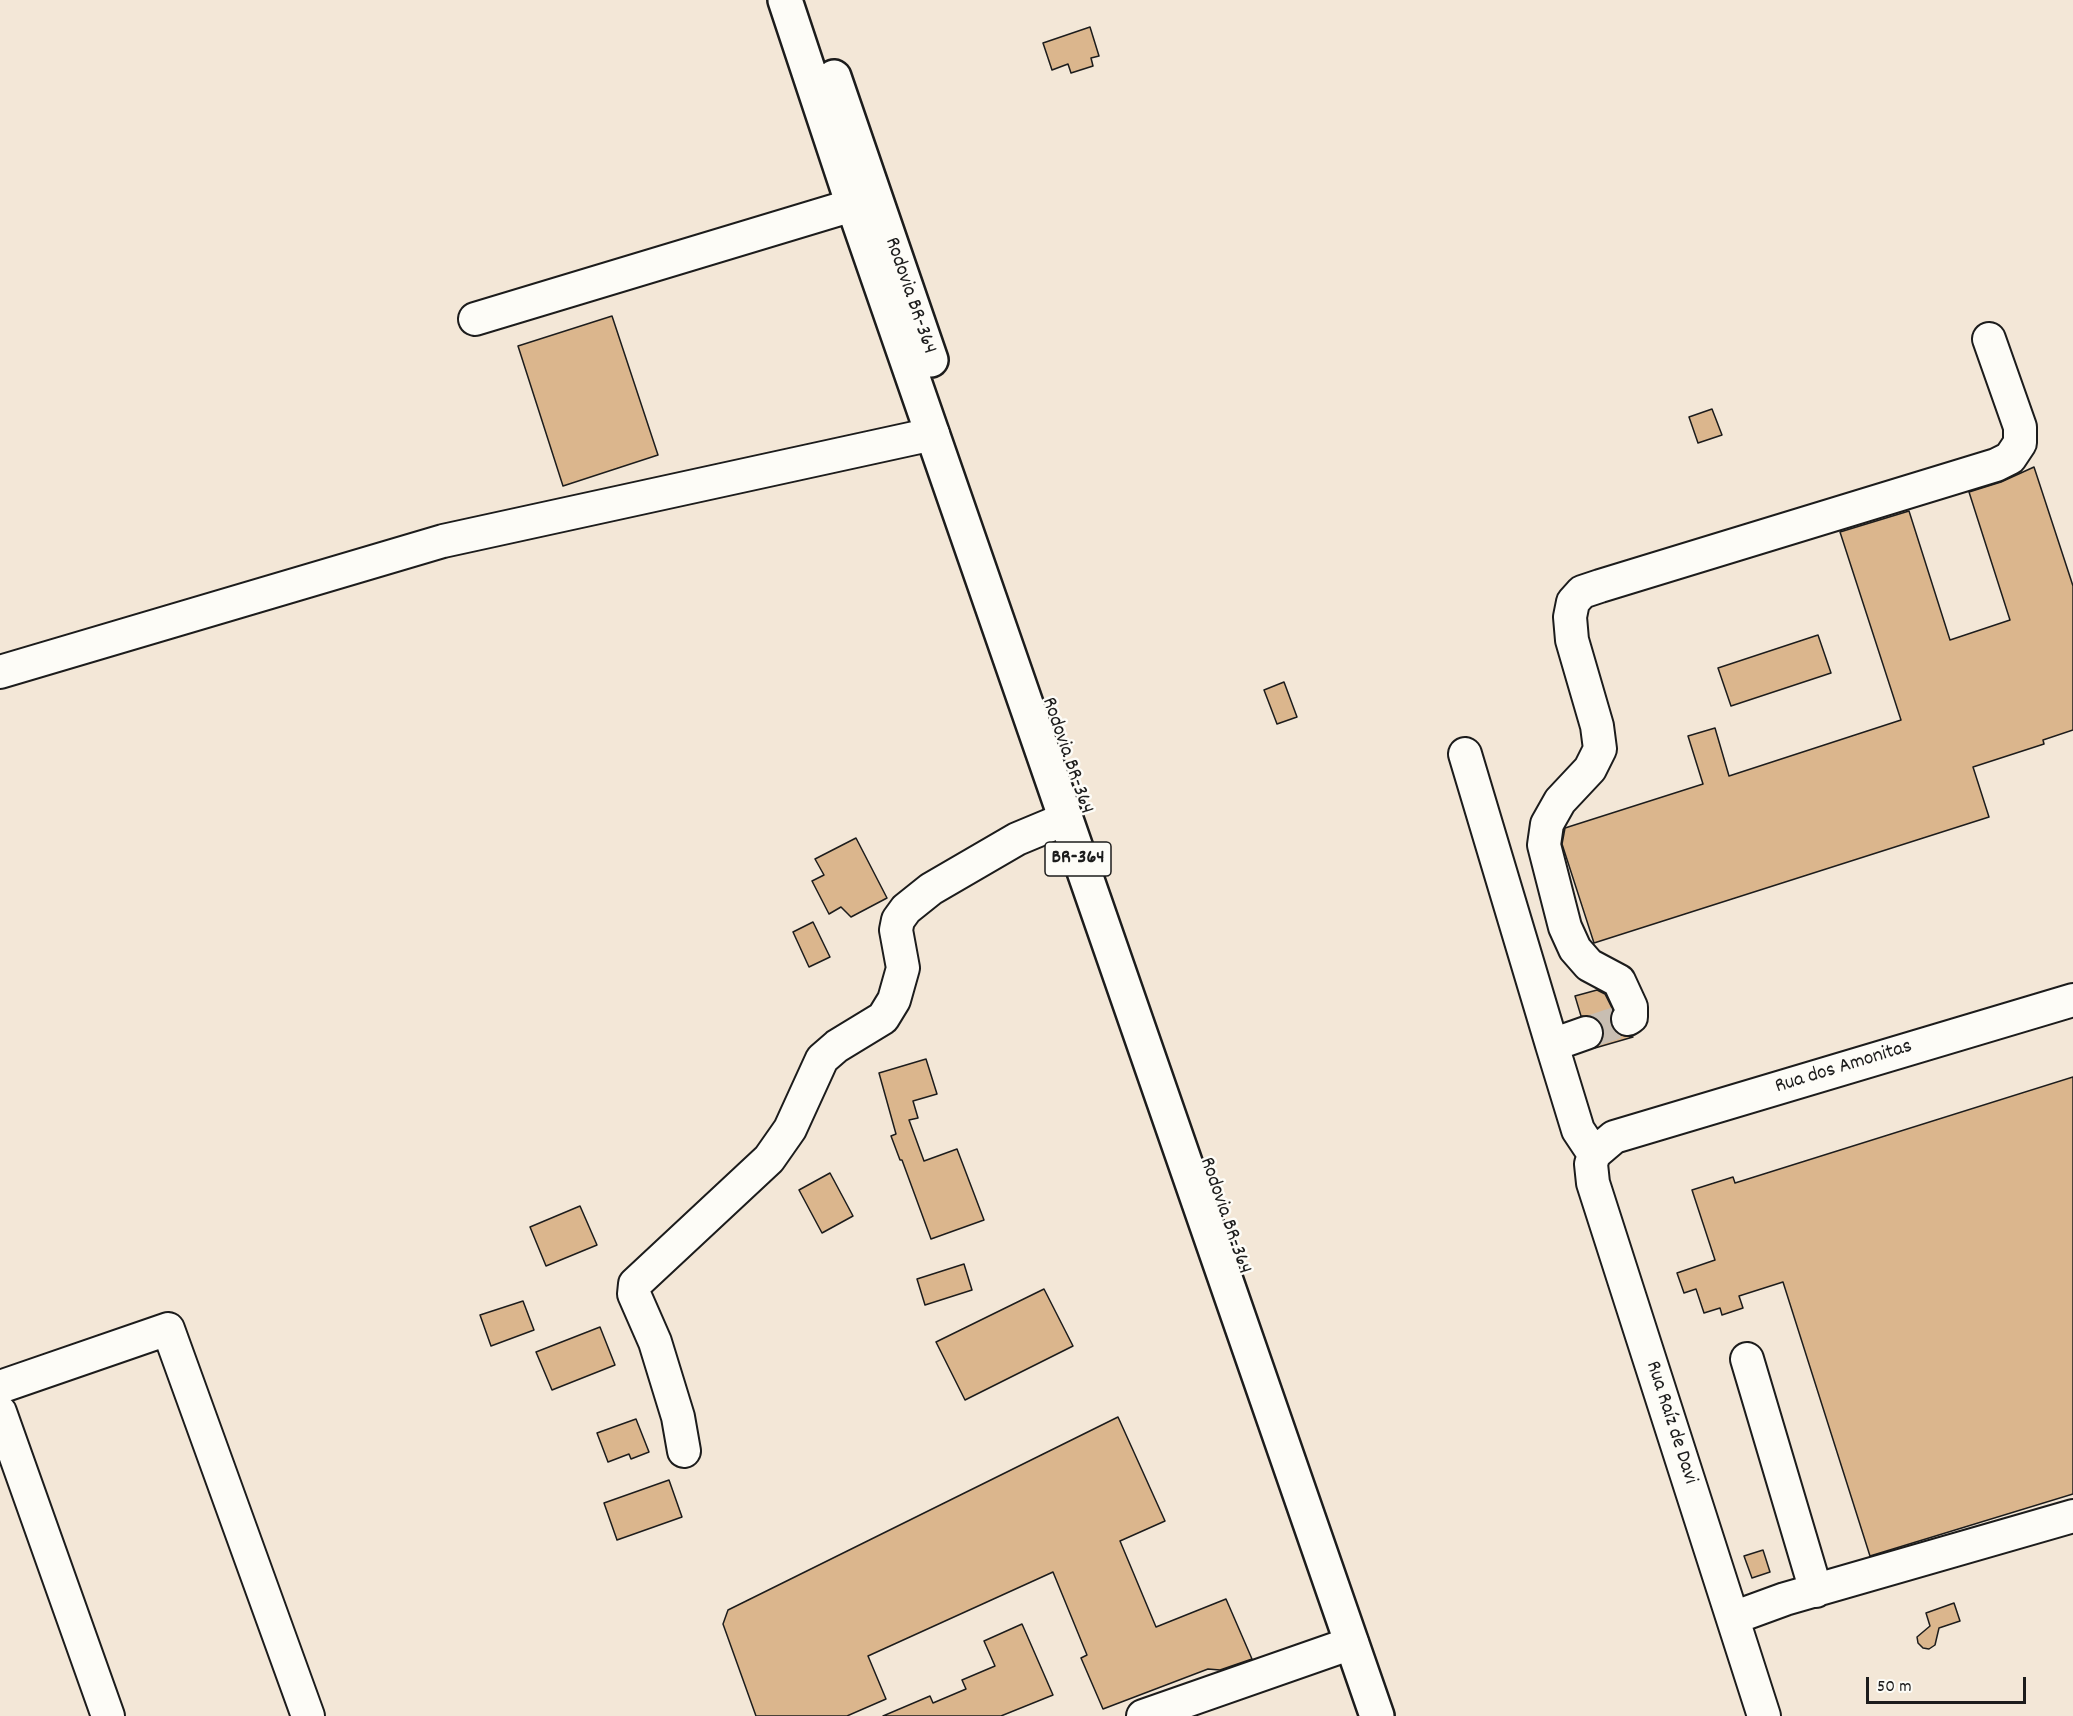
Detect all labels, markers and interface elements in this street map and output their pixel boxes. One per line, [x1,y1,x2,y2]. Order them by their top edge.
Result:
street label: Rodovia BR-364 [877,234,941,358]
street label: Rodovia BR-364 [1034,694,1098,818]
road number: BR-364 [1045,842,1111,876]
street label: Rua dos Amonitas [1772,1035,1916,1101]
street label: Rodovia BR-364 [1192,1154,1256,1278]
street label: Rua Raíz de Davi [1638,1358,1702,1488]
scale bar [1869,1665,2030,1703]
text: 50 m [1877,1675,1912,1700]

